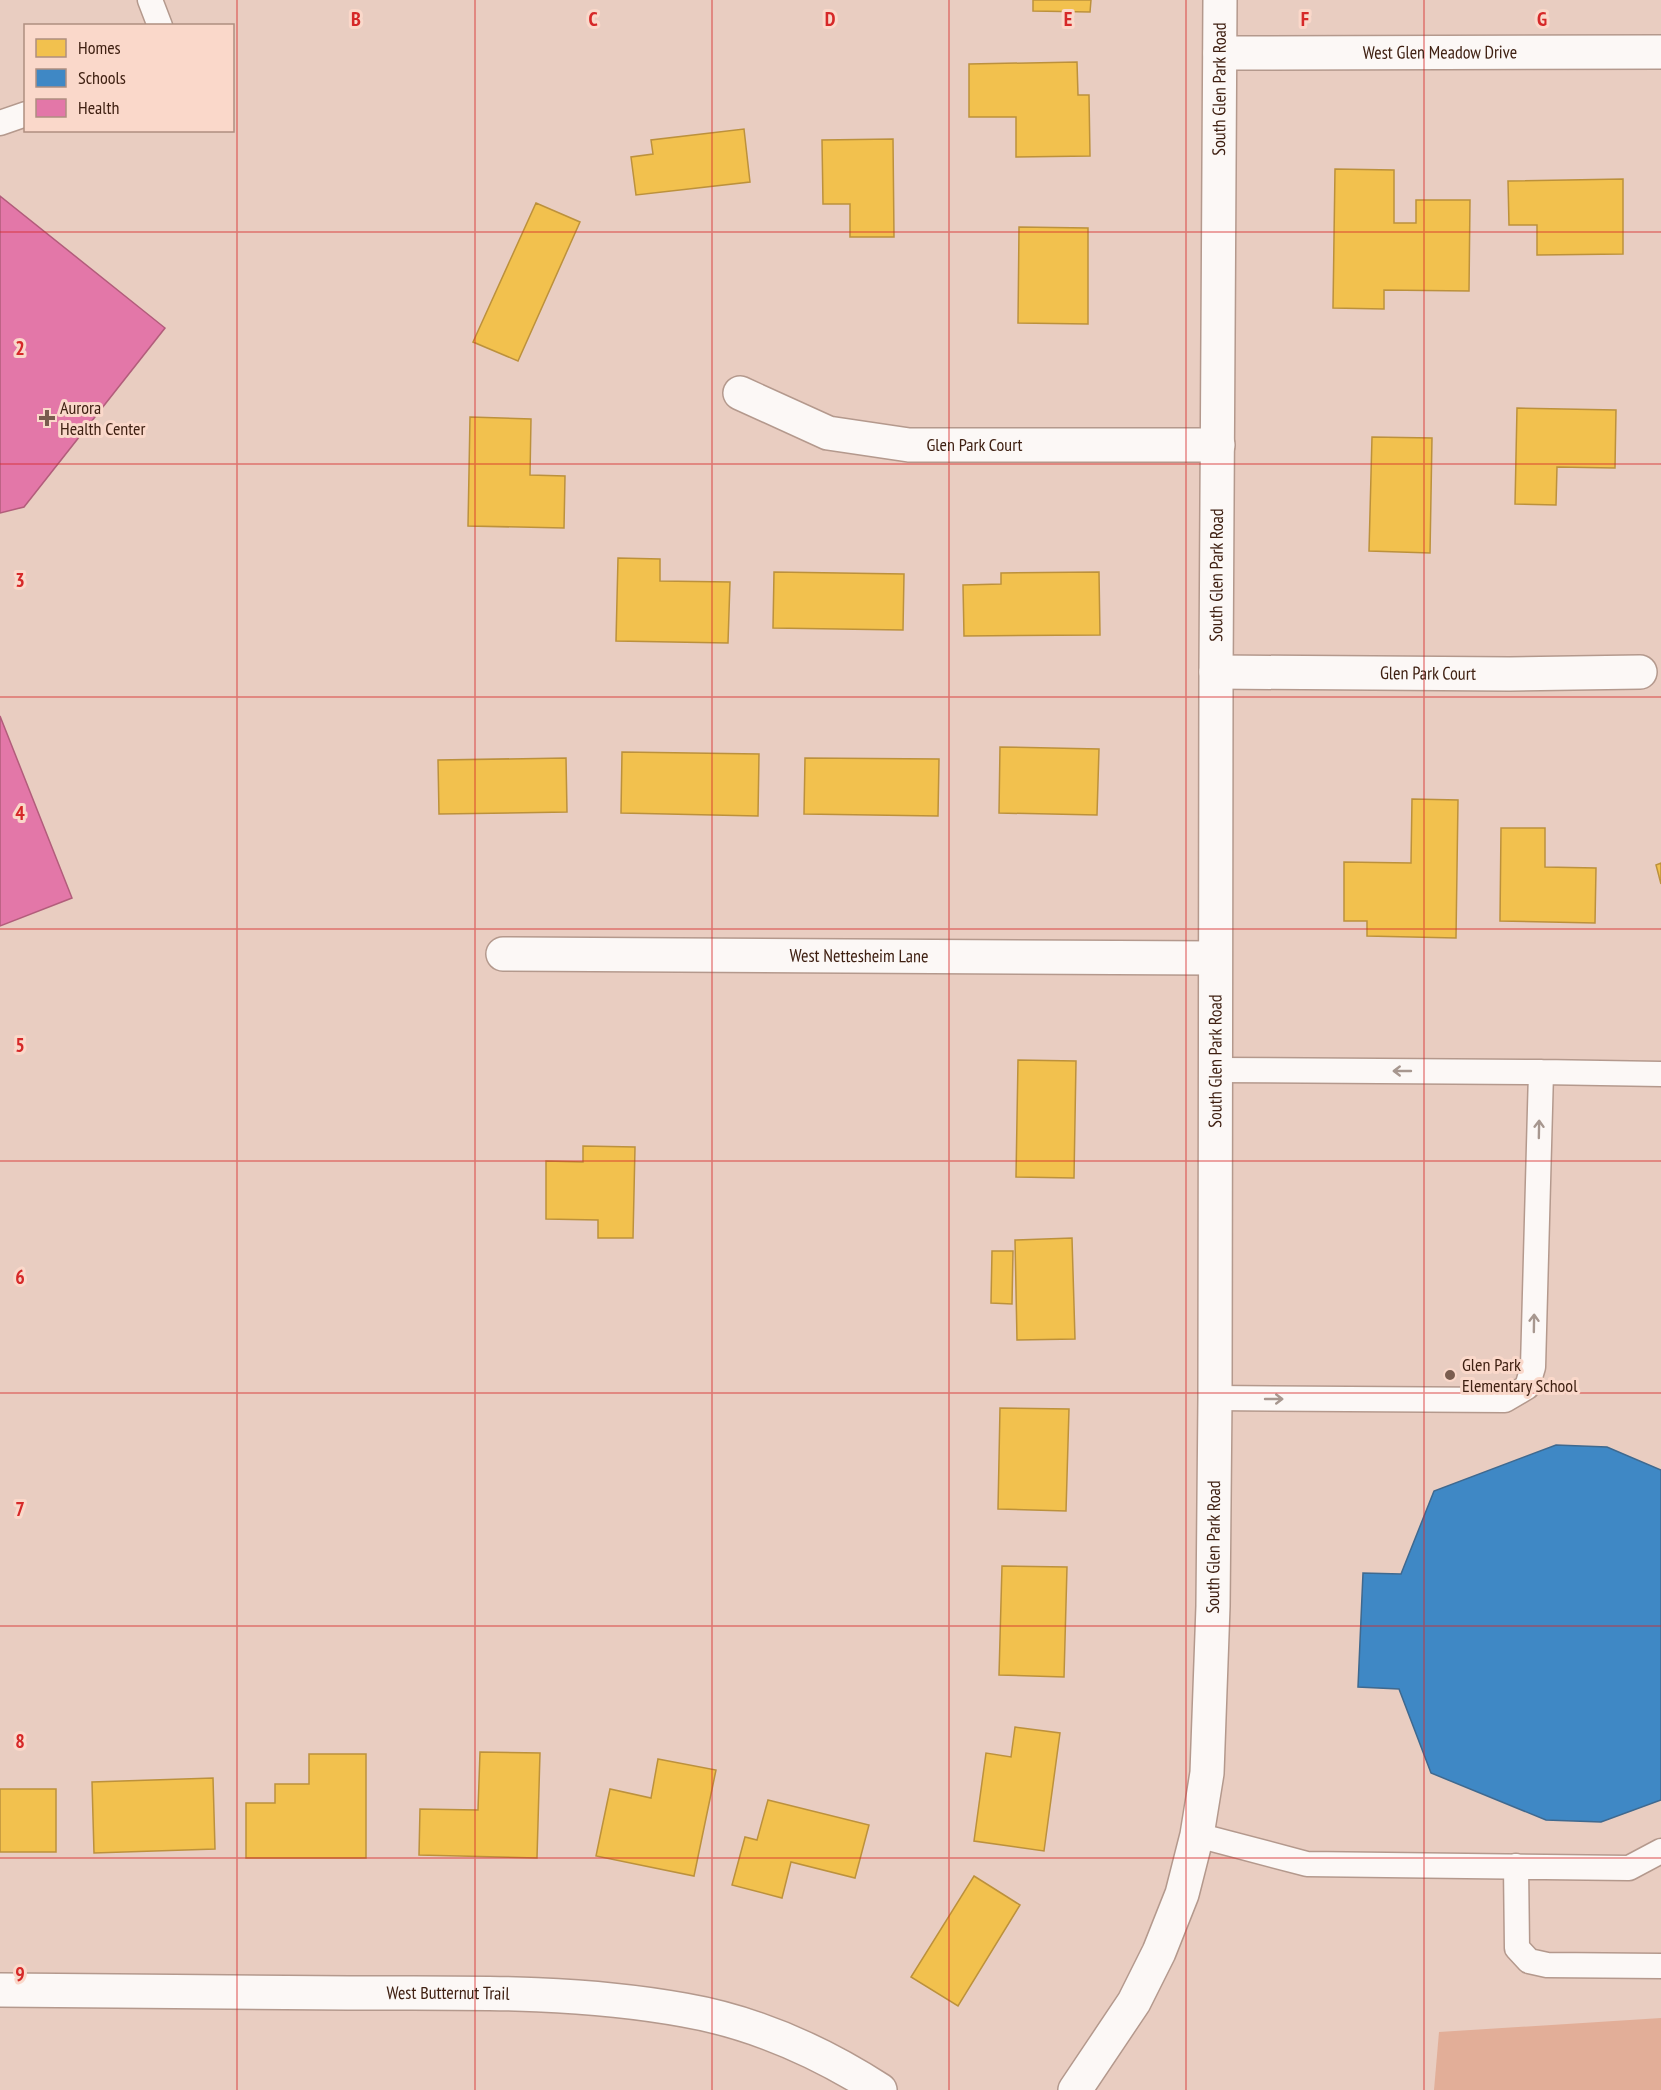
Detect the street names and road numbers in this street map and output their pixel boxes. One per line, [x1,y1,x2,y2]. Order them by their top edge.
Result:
street label: South Glen Park Road [1207,22,1231,156]
street label: West Glen Meadow Drive [1363,40,1517,64]
street label: Glen Park Court [926,433,1023,456]
street label: South Glen Park Road [1204,508,1228,642]
street label: Glen Park Court [1380,661,1476,685]
street label: West Nettesheim Lane [790,944,928,967]
street label: South Glen Park Road [1203,994,1227,1128]
street label: South Glen Park Road [1201,1480,1225,1614]
street label: West Butternut Trail [386,1981,511,2005]

